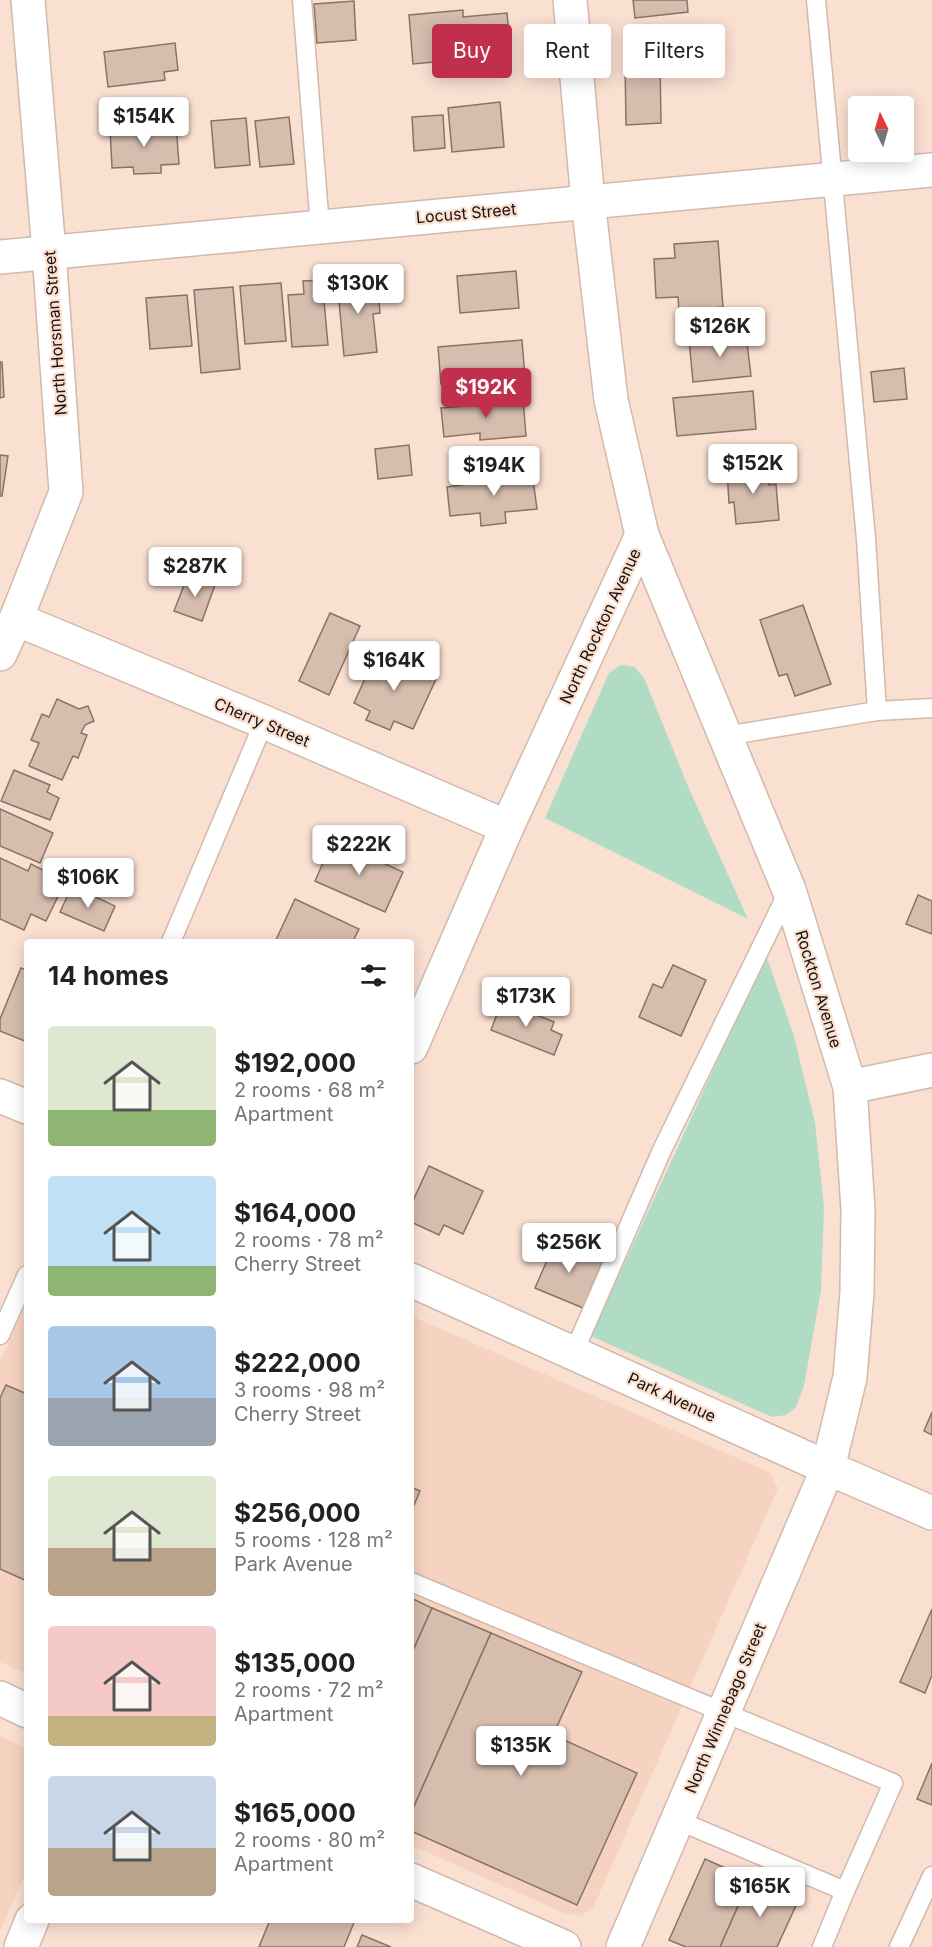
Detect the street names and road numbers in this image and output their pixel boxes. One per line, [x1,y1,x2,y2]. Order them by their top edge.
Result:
street label: Locust Street [415,199,517,227]
street label: North Horsman Street [39,250,71,416]
street label: North Rockton Avenue [555,545,645,707]
street label: Cherry Street [211,693,313,751]
street label: Rockton Avenue [792,928,846,1050]
street label: Park Avenue [625,1368,719,1426]
street label: North Winnebago Street [680,1620,770,1796]

